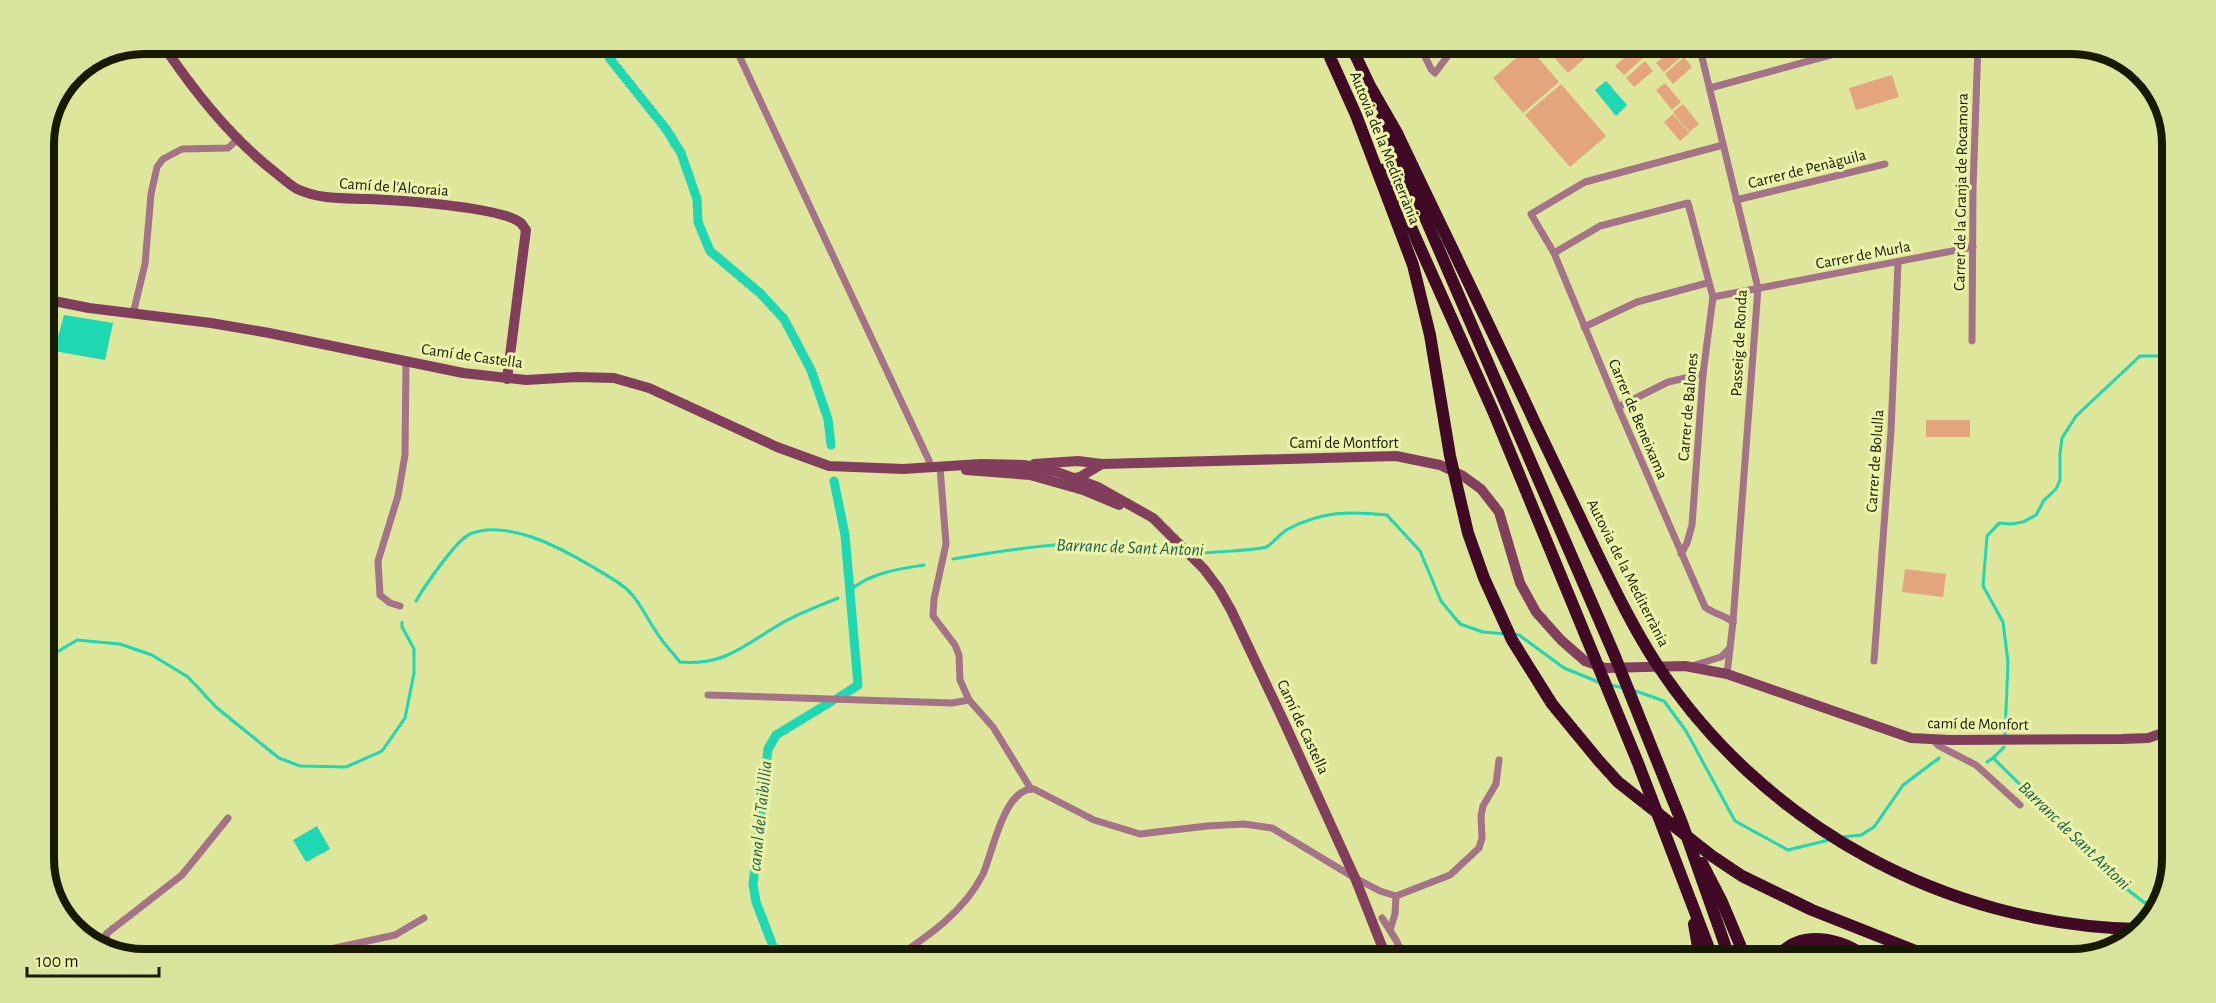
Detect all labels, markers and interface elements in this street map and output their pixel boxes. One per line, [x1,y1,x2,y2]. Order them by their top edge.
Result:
street label: Autovia de la Mediterrània [1347,69,1423,227]
street label: Carrer de la Granja de Rocamora [1951,93,1972,291]
street label: Carrer de Penàguila [1746,147,1868,191]
street label: Camí de l'Alcoraia [339,175,449,199]
street label: Carrer de Murla [1814,238,1912,272]
street label: Passeig de Ronda [1728,289,1750,397]
street label: Camí de Castella [420,341,524,371]
street label: Carrer de Balones [1675,352,1701,462]
street label: Carrer de Beneixama [1605,357,1671,481]
street label: Carrer de Bolulla [1863,409,1887,513]
street label: Camí de Montfort [1289,435,1399,451]
street label: Autovia de la Mediterrània [1584,496,1672,650]
water label: Barranc de Sant Antoni [1056,536,1204,560]
street label: Camí de Castella [1274,677,1332,777]
street label: camí de Monfort [1927,715,2029,733]
water label: canal del Taibillia [746,760,776,872]
water label: Barranc de Sant Antoni [2015,778,2133,894]
scale bar [27,940,159,978]
text: 100 m [36,953,79,971]

